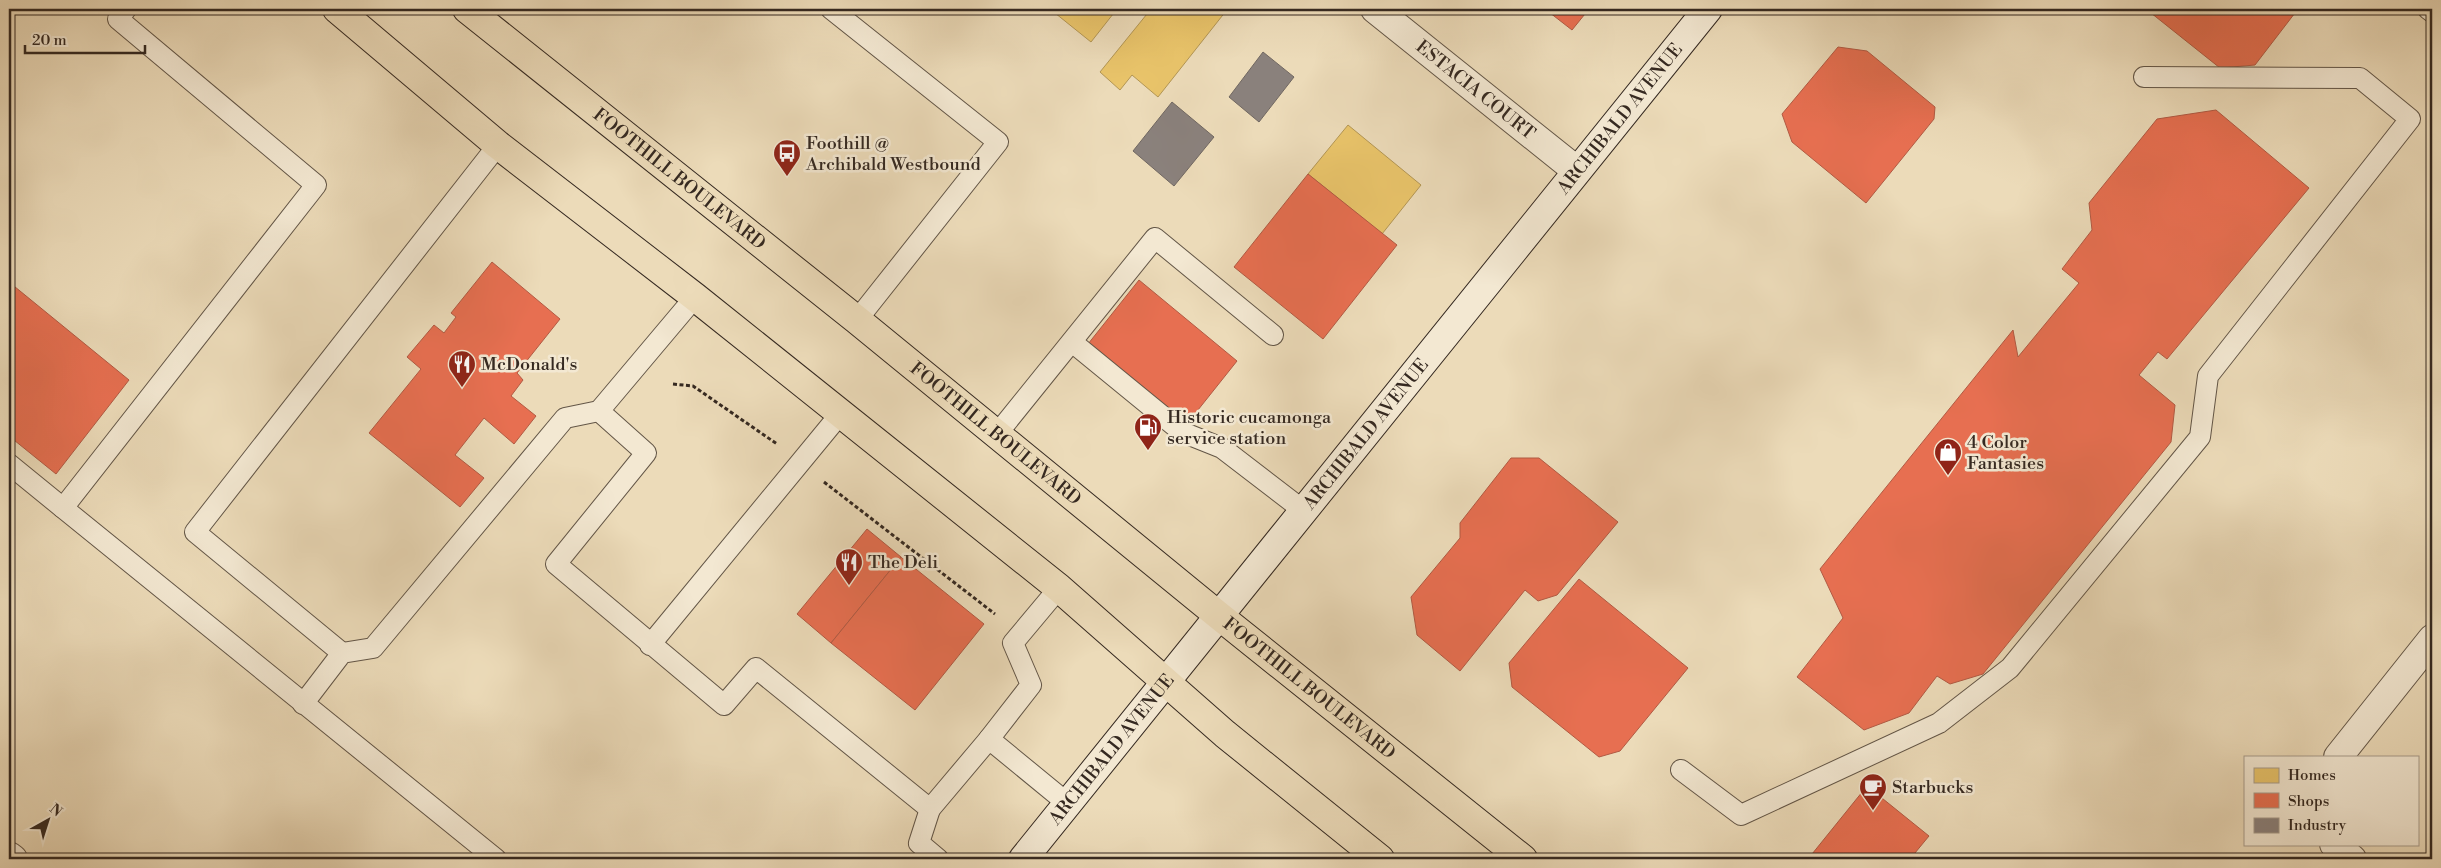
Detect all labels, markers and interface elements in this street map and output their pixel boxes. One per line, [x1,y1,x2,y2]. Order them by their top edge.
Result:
scale bar [25,22,145,54]
text: 20 m [32,31,67,50]
street label: ESTACIA COURT [1411,35,1540,145]
street label: ARCHIBALD AVENUE [1551,38,1687,199]
street label: FOOTHILL BOULEVARD [589,103,771,254]
place label: Foothill @ Archibald Westbound [805,132,981,176]
bus stop icon: Foothill @ Archibald Westbound [772,138,802,177]
restaurant icon: McDonald's [447,349,477,388]
place label: McDonald's [481,353,578,376]
street label: ARCHIBALD AVENUE [1297,354,1433,515]
street label: FOOTHILL BOULEVARD [905,357,1086,510]
place label: Historic cucamonga service station [1167,406,1332,450]
fuel station icon: Historic cucamonga service station [1133,412,1163,451]
place label: 4 Color Fantasies [1967,431,2044,475]
shop icon: 4 Color Fantasies [1933,437,1963,476]
restaurant icon: The Deli [834,547,864,586]
place label: The Deli [868,551,938,574]
street label: FOOTHILL BOULEVARD [1218,612,1400,764]
street label: ARCHIBALD AVENUE [1043,669,1179,830]
legend [2244,756,2418,846]
text: Homes [2288,766,2336,785]
cafe icon: Starbucks [1858,772,1888,811]
place label: Starbucks [1892,776,1973,799]
text: Shops [2288,792,2329,811]
north arrow [22,796,72,846]
text: N [46,800,66,821]
text: Industry [2288,816,2347,835]

